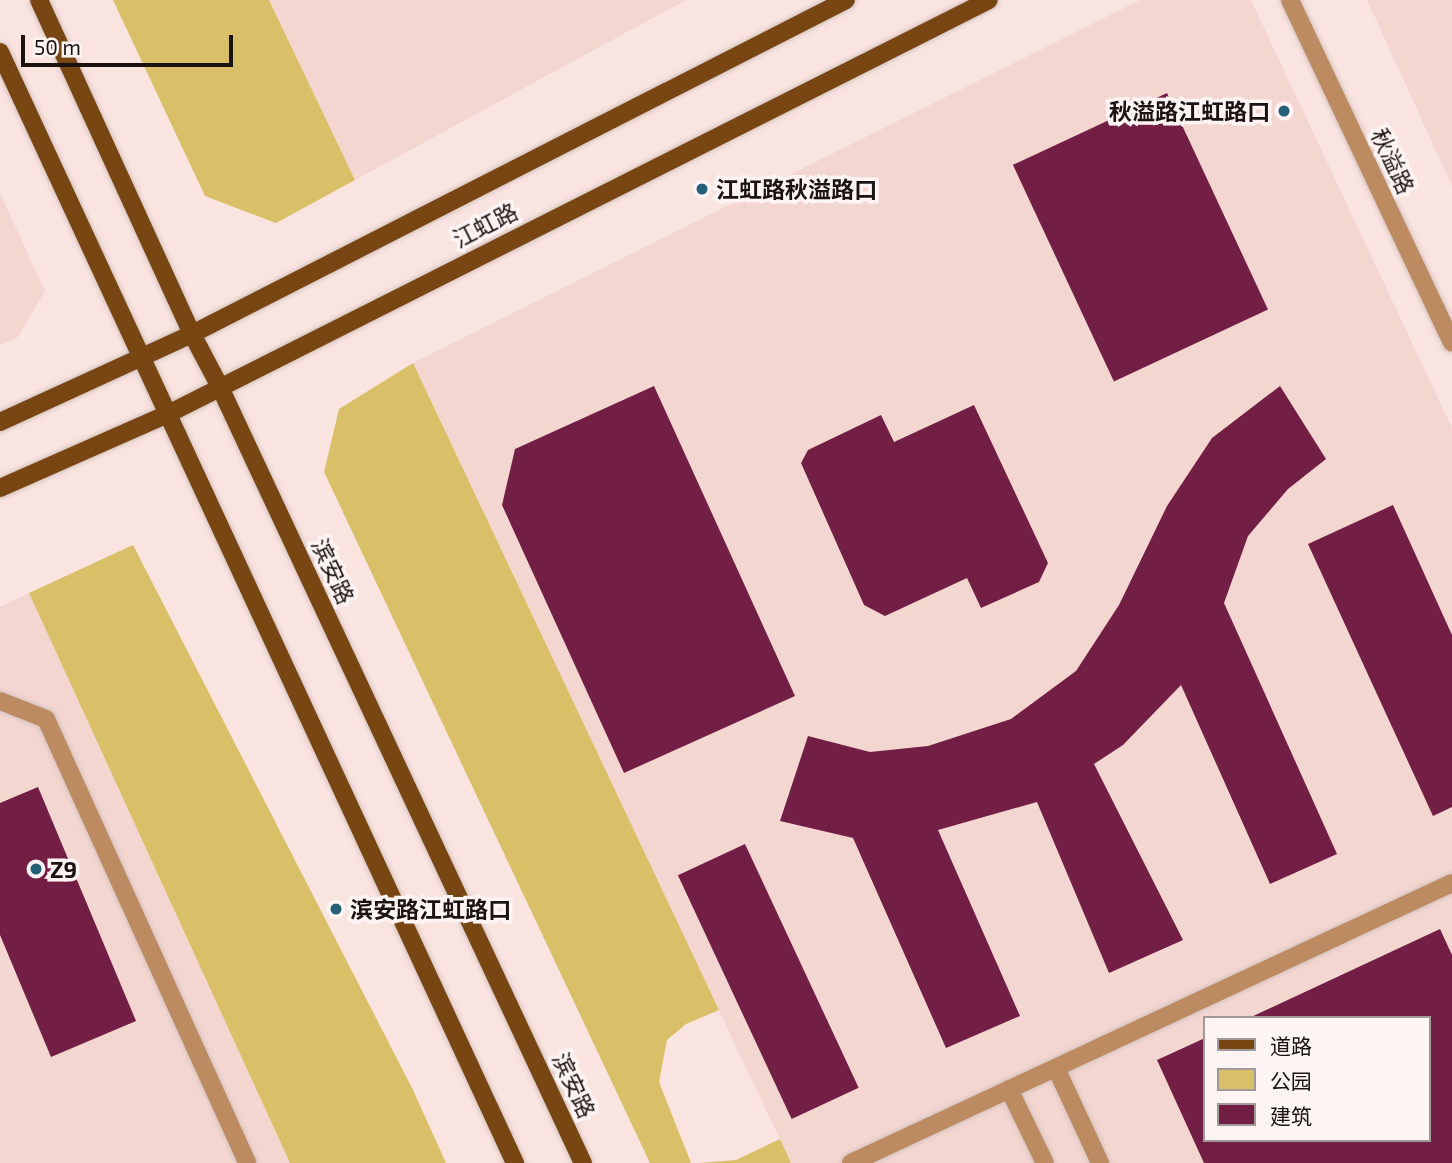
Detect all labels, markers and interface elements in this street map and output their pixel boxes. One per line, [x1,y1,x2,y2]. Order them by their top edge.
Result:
scale bar [24,21,236,65]
text: 50 m [34,34,81,59]
place label: 秋溢路江虹路口 [1109,97,1270,125]
marker: 秋溢路江虹路口 [1276,103,1292,119]
street label: 秋溢路 [1366,124,1420,198]
place label: 江虹路秋溢路口 [716,175,877,203]
marker: 江虹路秋溢路口 [694,181,710,197]
street label: 江虹路 [448,197,522,253]
street label: 滨安路 [306,534,360,608]
place label: Z9 [50,855,77,883]
marker: Z9 [28,861,44,877]
place label: 滨安路江虹路口 [350,895,511,923]
marker: 滨安路江虹路口 [328,901,344,917]
legend [1204,1016,1431,1142]
text: 道路 [1270,1033,1312,1058]
street label: 滨安路 [547,1048,601,1122]
text: 公园 [1270,1068,1312,1093]
text: 建筑 [1270,1103,1312,1128]

